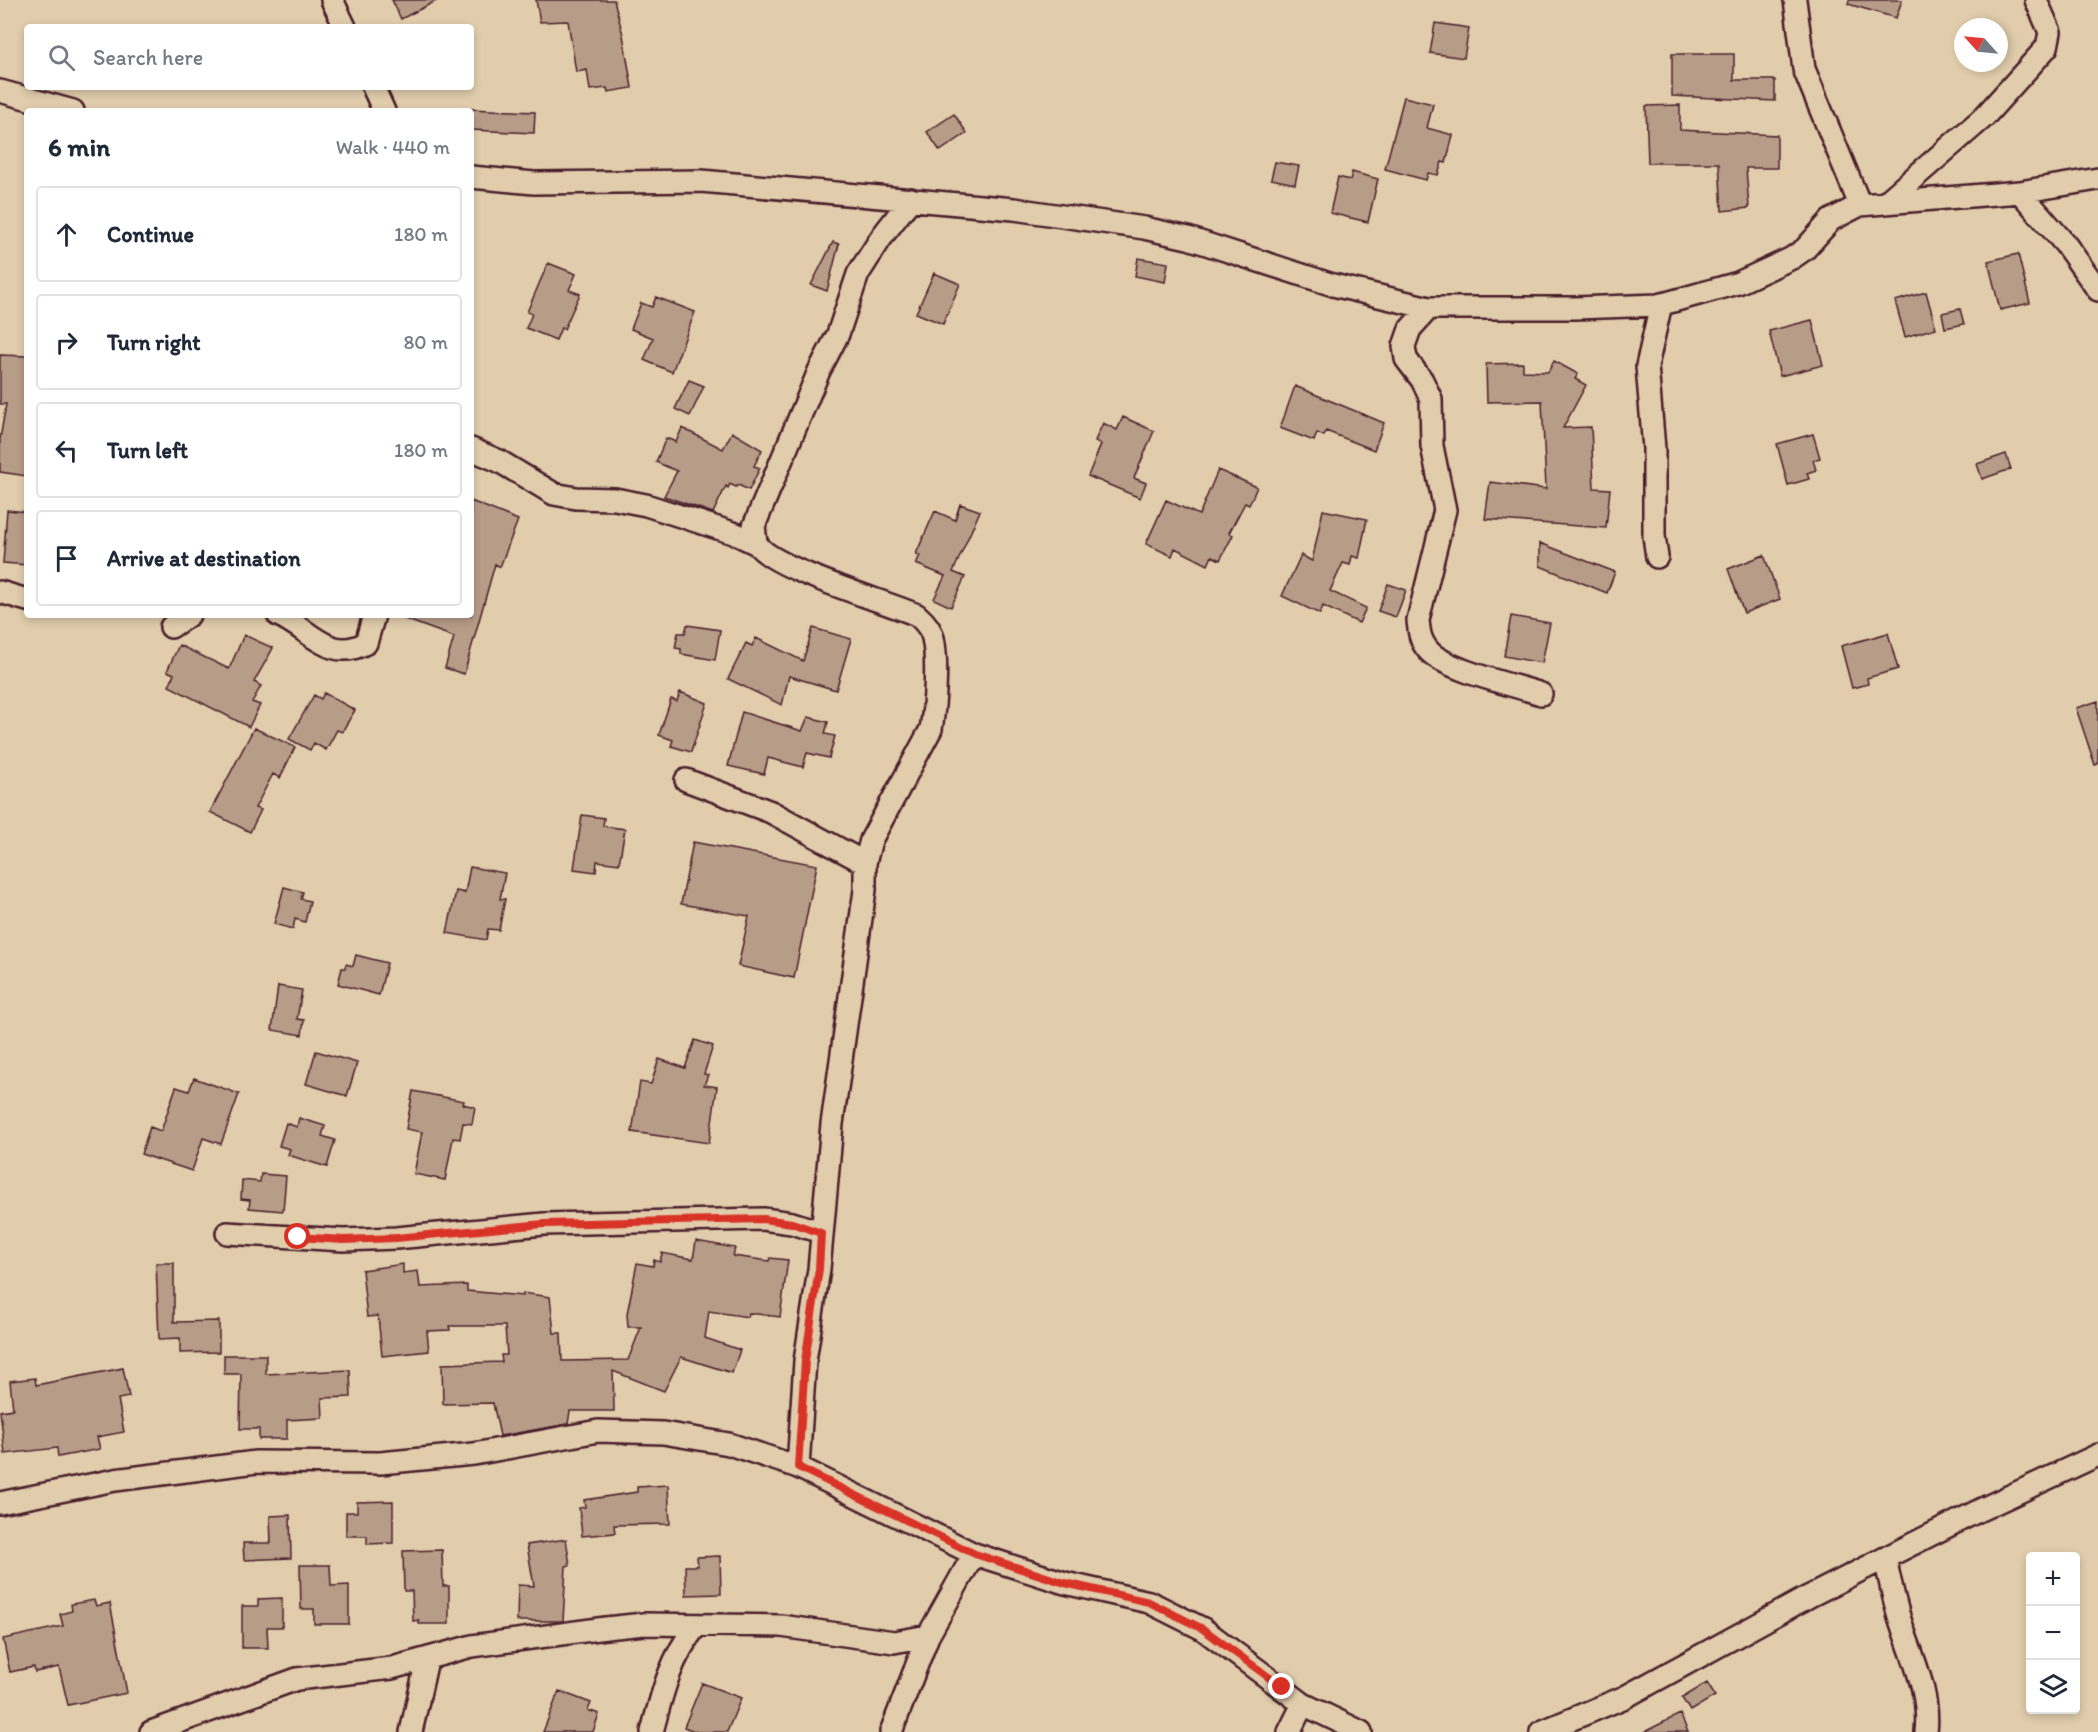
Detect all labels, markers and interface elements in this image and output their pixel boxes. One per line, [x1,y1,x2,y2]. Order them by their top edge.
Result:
north arrow [1954,18,2008,72]
search box [24,24,474,90]
icon: search [45,41,78,74]
text: Search here [93,44,203,71]
text: 6 min [48,131,110,163]
text: Walk · 440 m [336,135,450,159]
icon: ahead [50,218,83,251]
text: Continue [107,221,194,248]
text: 180 m [394,222,448,246]
icon: right [50,326,83,359]
text: Turn right [107,329,201,356]
text: 80 m [403,330,448,354]
icon: left [50,434,83,467]
text: Turn left [107,437,188,464]
text: 180 m [394,438,448,462]
icon: arrive [50,542,83,575]
text: Arrive at destination [107,545,301,572]
route start [284,1223,310,1249]
map controls [2026,1552,2080,1714]
button: + [2026,1552,2080,1606]
button: − [2026,1606,2080,1660]
button: layers [2026,1660,2080,1714]
route end [1268,1673,1294,1699]

